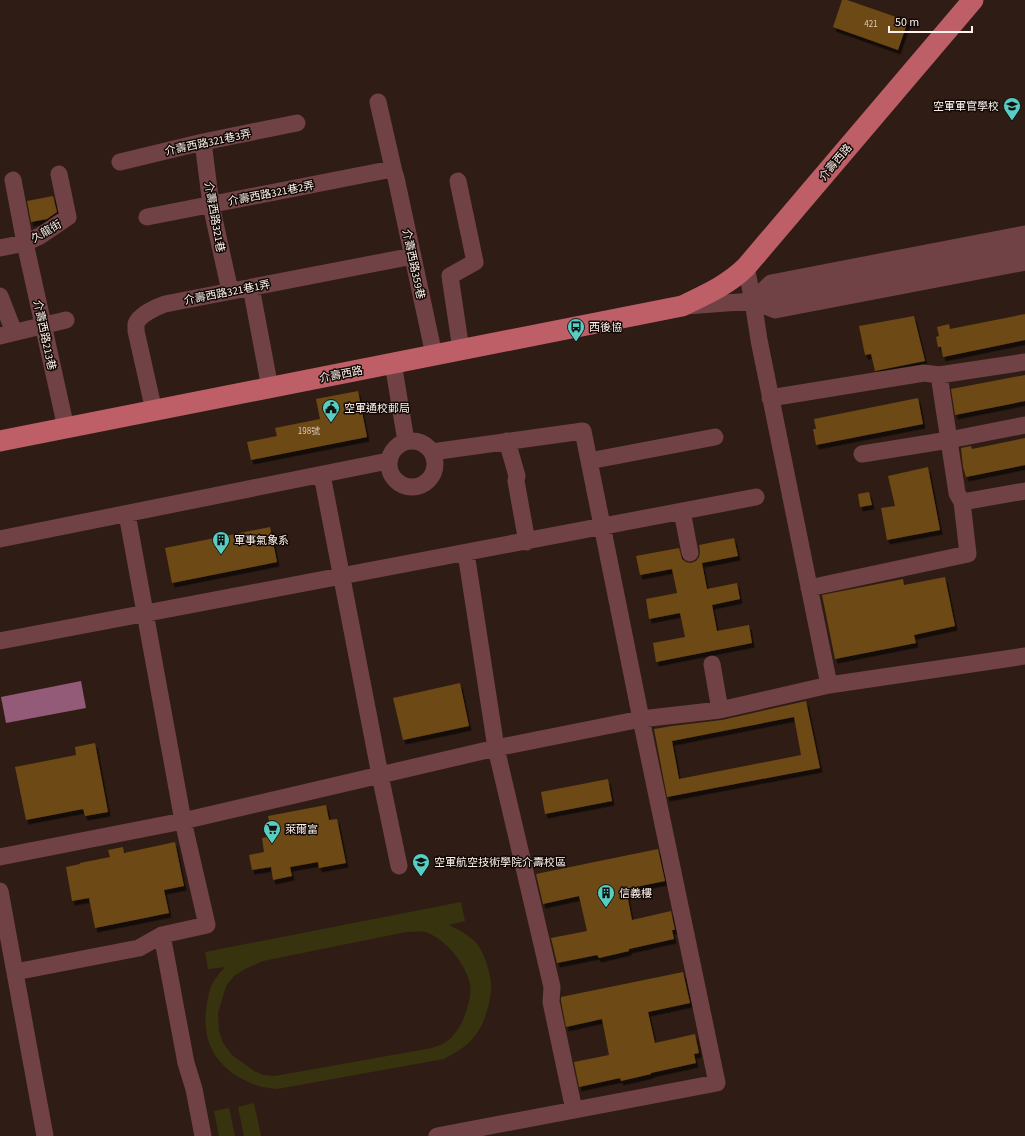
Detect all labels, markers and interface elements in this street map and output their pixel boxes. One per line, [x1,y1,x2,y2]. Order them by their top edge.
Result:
scale bar [889,8,972,34]
text: 50 m [895,14,919,31]
house number: 421 [864,18,878,31]
school or university icon: 空軍軍官學校 [1002,96,1022,121]
place label: 空軍軍官學校 [933,99,999,114]
street label: 介壽西路321巷3弄 [164,126,253,159]
street label: 介壽西路 [815,141,855,184]
street label: 介壽西路321巷2弄 [227,178,316,209]
street label: 介壽西路321巷 [201,181,228,254]
street label: 久龍街 [28,217,64,246]
street label: 介壽西路359巷 [399,228,428,301]
street label: 介壽西路321巷1弄 [183,277,272,308]
street label: 介壽西路213巷 [30,299,59,372]
bus stop icon: 西後協 [566,317,586,342]
place label: 西後協 [589,320,622,335]
street label: 介壽西路 [318,363,364,386]
public building icon: 空軍通校郵局 [321,398,341,423]
place label: 空軍通校郵局 [344,401,410,416]
house number: 198號 [298,425,320,438]
building icon: 軍事氣象系 [211,530,231,555]
place label: 軍事氣象系 [234,533,289,548]
supermarket icon: 萊爾富 [262,819,282,844]
place label: 萊爾富 [285,822,318,837]
school or university icon: 空軍航空技術學院介壽校區 [411,852,431,877]
place label: 空軍航空技術學院介壽校區 [434,855,566,870]
building icon: 信義樓 [596,883,616,908]
place label: 信義樓 [619,886,652,901]

